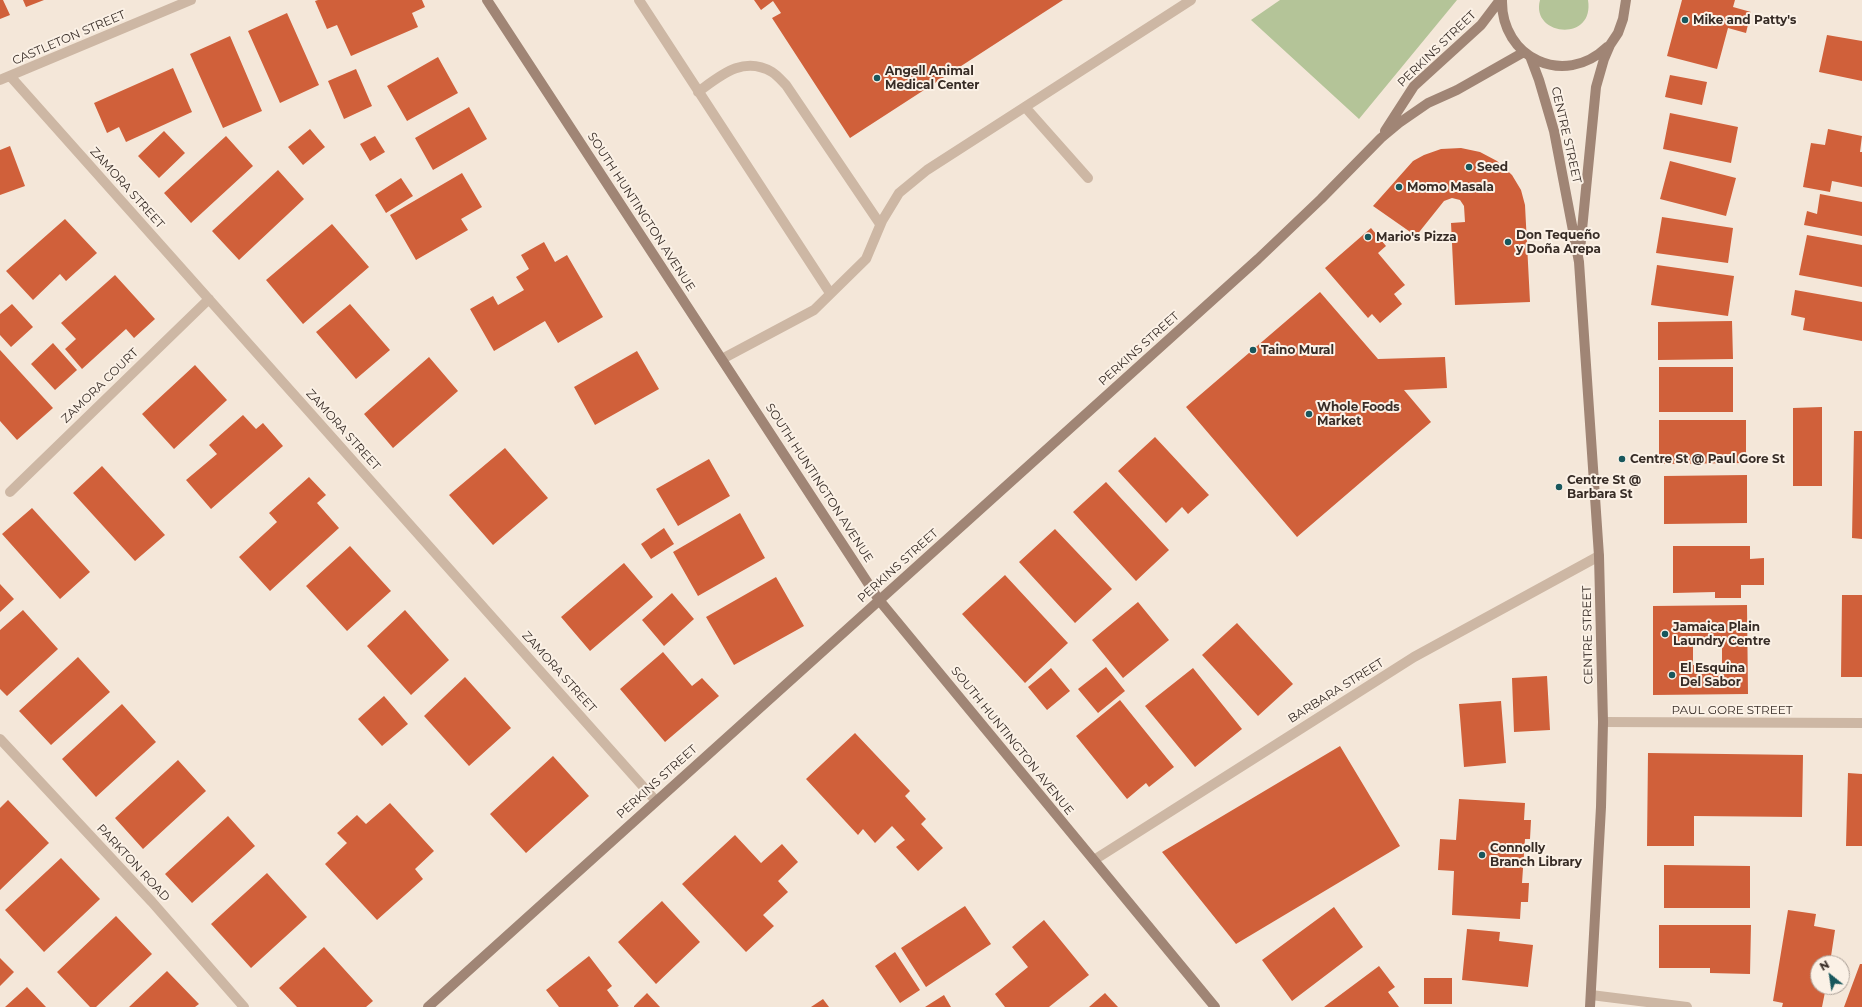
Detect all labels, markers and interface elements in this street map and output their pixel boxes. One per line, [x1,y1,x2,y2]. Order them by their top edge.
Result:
street label: CASTLETON STREET [10,8,128,68]
street label: PERKINS STREET [1395,8,1479,90]
place label: Mike and Patty's [1693,13,1796,27]
marker: Mike and Patty's [1680,15,1690,25]
place label: Angell Animal Medical Center [885,64,980,92]
marker: Angell Animal Medical Center [872,73,882,83]
street label: CENTRE STREET [1548,85,1584,185]
street label: SOUTH HUNTINGTON AVENUE [584,130,698,294]
street label: ZAMORA STREET [87,144,167,232]
place label: Seed [1477,160,1508,174]
marker: Seed [1464,162,1474,172]
place label: Momo Masala [1407,180,1494,194]
marker: Momo Masala [1394,182,1404,192]
place label: Don Tequeño y Doña Arepa [1516,228,1601,256]
place label: Mario's Pizza [1376,230,1457,244]
marker: Mario's Pizza [1363,232,1373,242]
marker: Don Tequeño y Doña Arepa [1503,237,1513,247]
street label: PERKINS STREET [1096,309,1182,389]
place label: Taino Mural [1261,343,1334,357]
marker: Taino Mural [1248,345,1258,355]
street label: ZAMORA COURT [59,346,141,426]
street label: ZAMORA STREET [303,386,383,474]
place label: Whole Foods Market [1317,400,1400,428]
street label: SOUTH HUNTINGTON AVENUE [762,401,876,565]
marker: Whole Foods Market [1304,409,1314,419]
place label: Centre St @ Paul Gore St [1630,452,1785,466]
marker: Centre St @ Paul Gore St [1617,454,1627,464]
place label: Centre St @ Barbara St [1567,473,1641,501]
marker: Centre St @ Barbara St [1554,482,1564,492]
street label: PERKINS STREET [855,526,941,606]
street label: CENTRE STREET [1580,585,1596,685]
place label: Jamaica Plain Laundry Centre [1673,620,1771,648]
street label: ZAMORA STREET [519,628,599,716]
marker: Jamaica Plain Laundry Centre [1660,629,1670,639]
street label: BARBARA STREET [1286,656,1386,726]
place label: El Esquina Del Sabor [1680,661,1745,689]
street label: SOUTH HUNTINGTON AVENUE [948,664,1076,818]
marker: El Esquina Del Sabor [1667,670,1677,680]
street label: PAUL GORE STREET [1671,703,1793,717]
street label: PERKINS STREET [614,742,700,822]
street label: PARKTON ROAD [94,821,172,905]
place label: Connolly Branch Library [1490,841,1582,869]
marker: Connolly Branch Library [1477,850,1487,860]
north arrow [1810,955,1850,995]
text: N [1817,957,1832,974]

